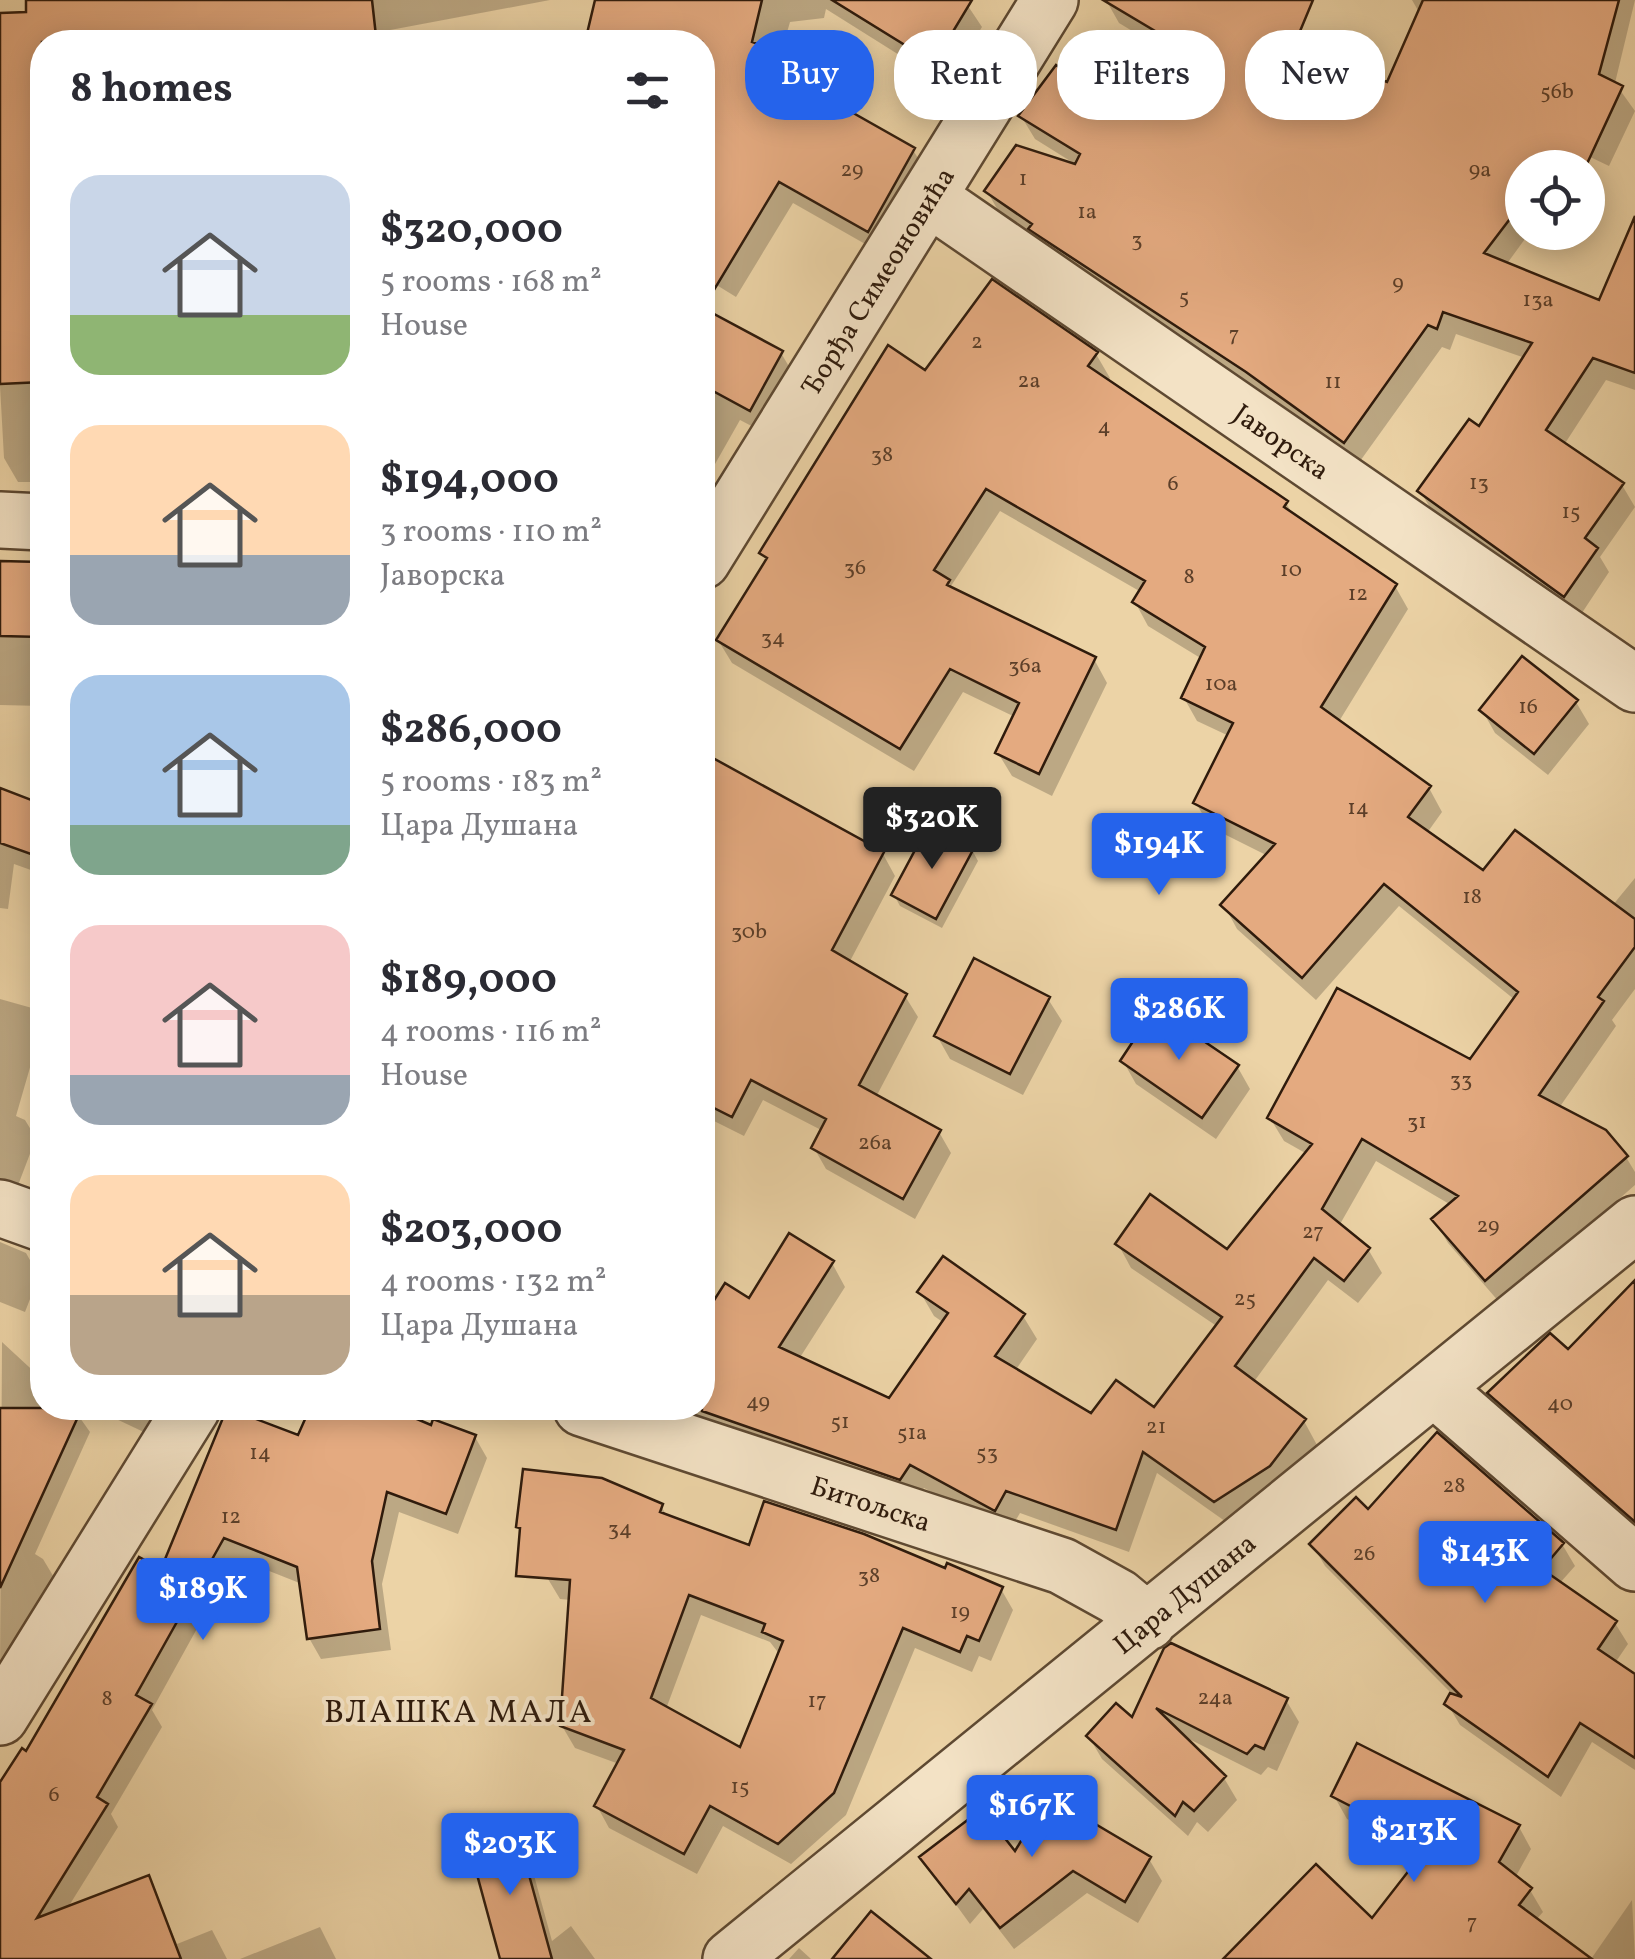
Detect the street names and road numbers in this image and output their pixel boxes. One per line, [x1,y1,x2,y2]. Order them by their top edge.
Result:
street label: Ђорђа Симеоновића [793,160,965,404]
street label: Јаворска [1224,396,1337,490]
street label: Битољска [805,1468,935,1543]
street label: Цара Душана [1106,1525,1265,1665]

